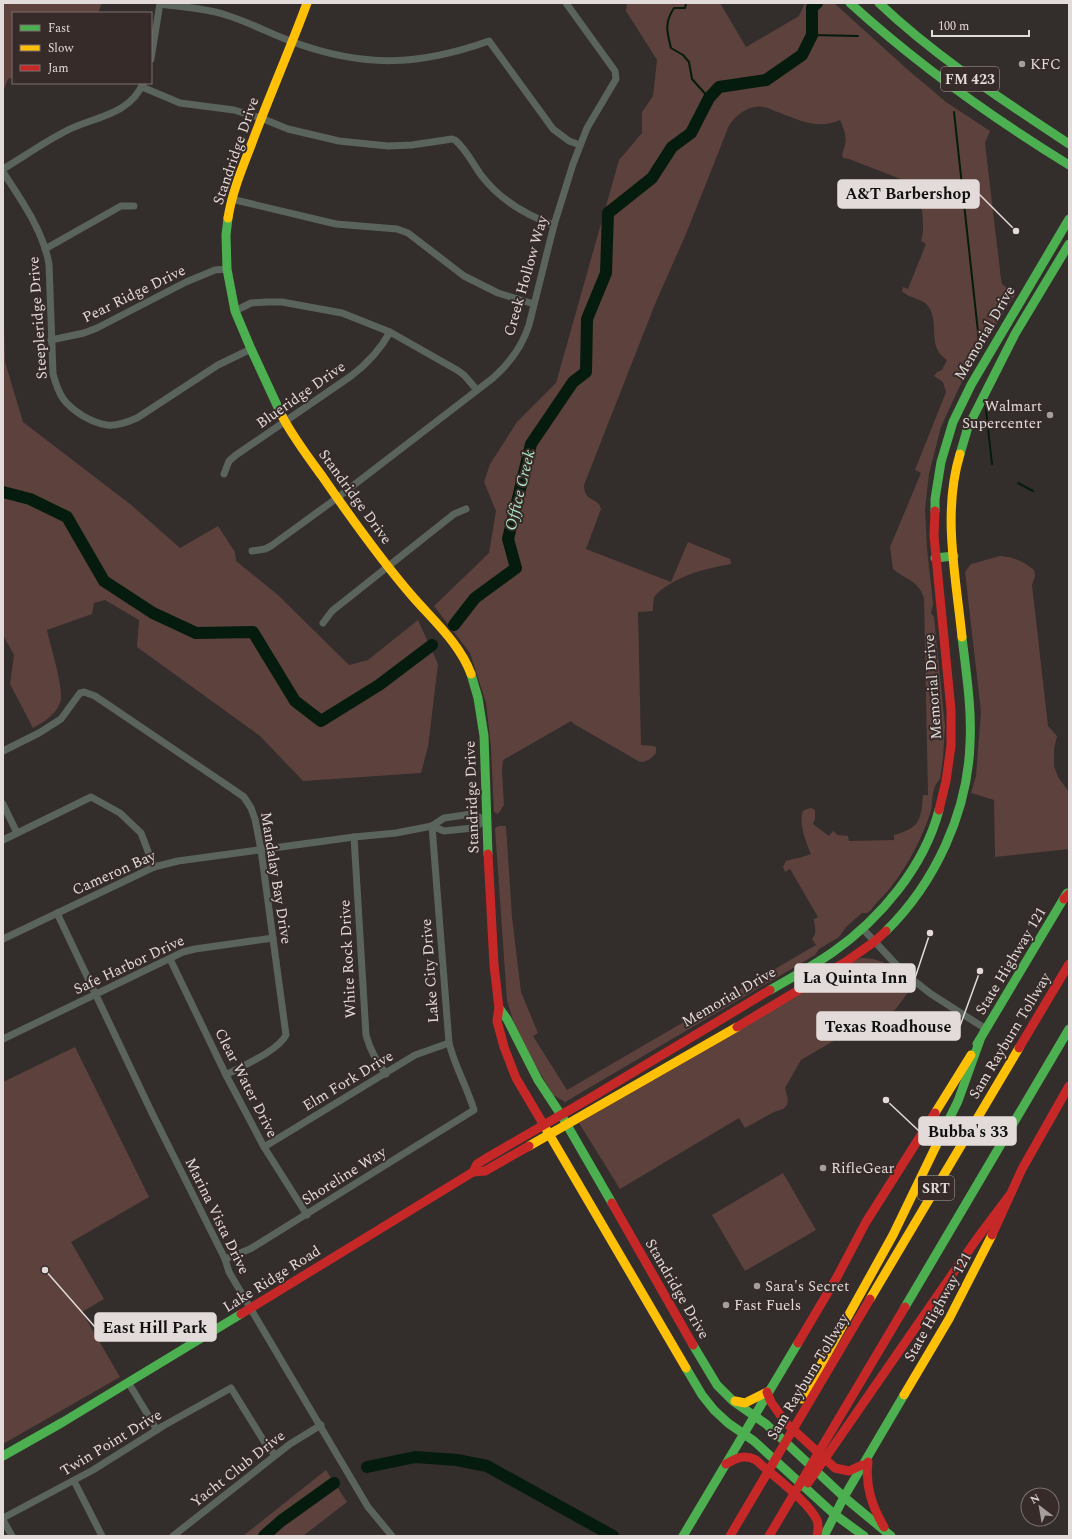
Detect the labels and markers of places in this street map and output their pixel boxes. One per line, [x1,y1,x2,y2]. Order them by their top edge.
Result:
place label: KFC [1030,53,1061,76]
marker: KFC [1017,59,1027,69]
callout: A&T Barbershop [838,180,979,208]
place label: Walmart Supercenter [962,395,1042,435]
marker: Walmart Supercenter [1045,410,1055,420]
callout: La Quinta Inn [795,964,915,992]
callout: Texas Roadhouse [817,1012,960,1040]
callout: Bubba's 33 [919,1117,1016,1145]
place label: RifleGear [831,1157,895,1180]
marker: RifleGear [818,1163,828,1173]
place label: Sara's Secret [765,1275,849,1298]
marker: Sara's Secret [752,1281,762,1291]
place label: Fast Fuels [734,1294,801,1317]
marker: Fast Fuels [721,1300,731,1310]
callout: East Hill Park [95,1313,216,1341]

